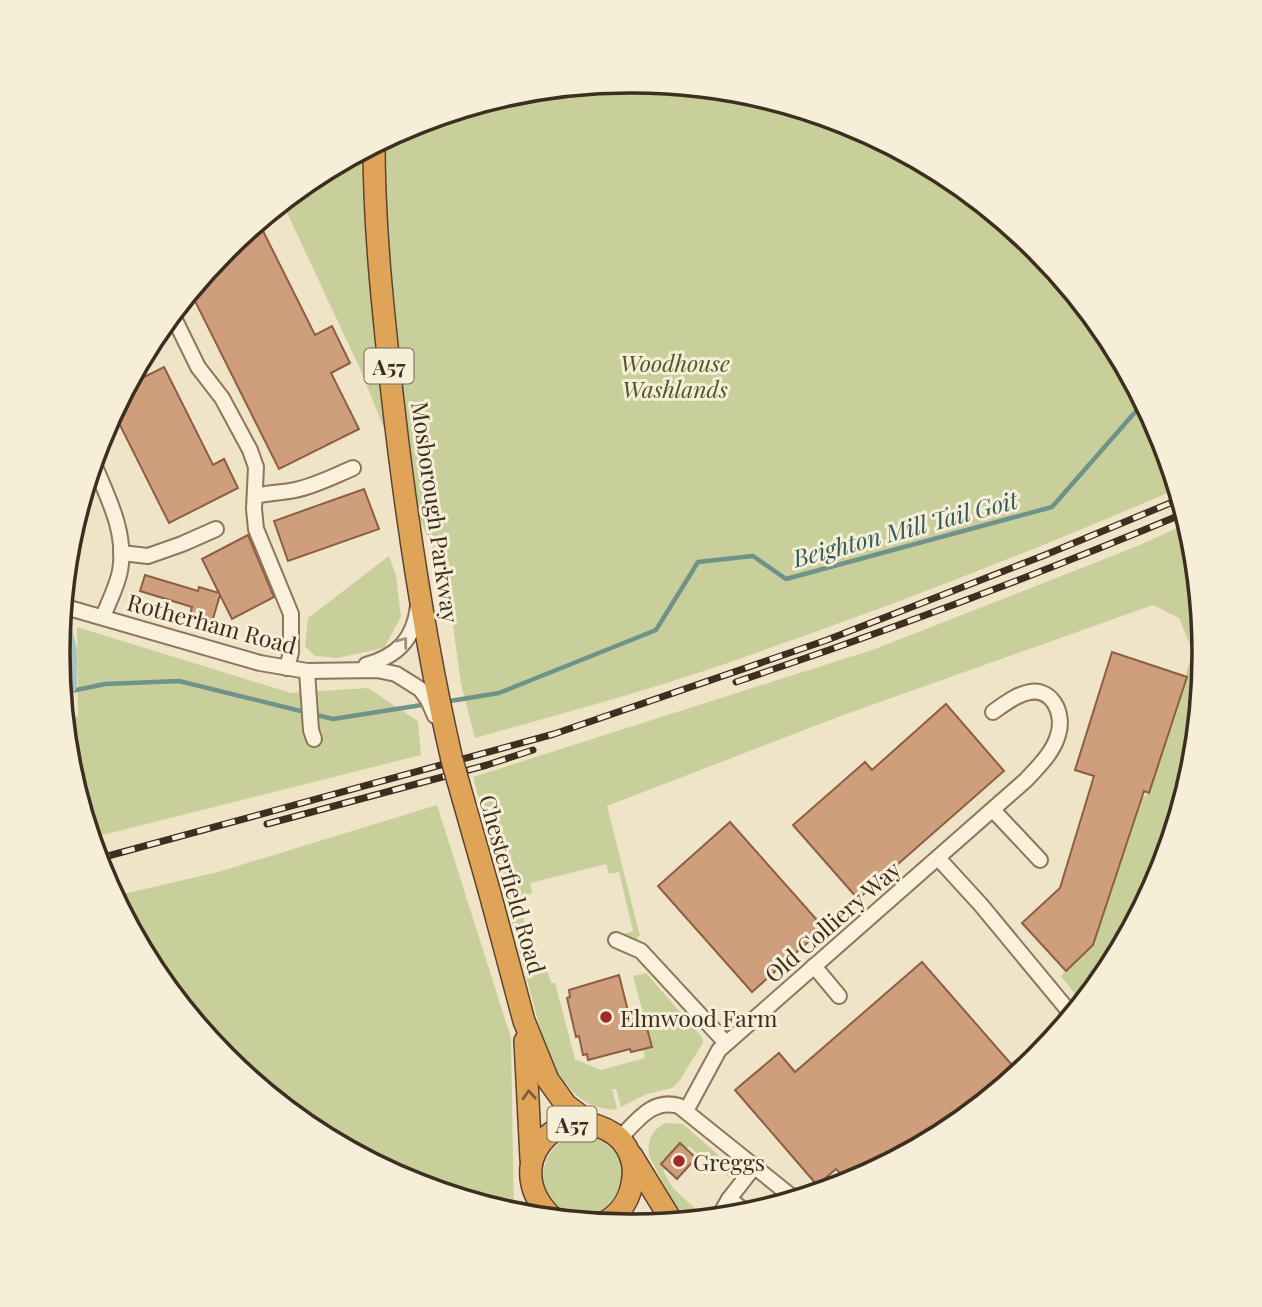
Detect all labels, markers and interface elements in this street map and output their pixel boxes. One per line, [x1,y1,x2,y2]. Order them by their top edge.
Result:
park label: Woodhouse Washlands [620,347,730,404]
road number: A57 [364,348,414,384]
street label: Mosborough Parkway [405,399,467,625]
water label: Beighton Mill Tail Goit [788,482,1022,574]
street label: Rotherham Road [124,586,300,660]
one-way arrow [395,638,407,650]
street label: Chesterfield Road [473,791,553,977]
street label: Old Colliery Way [757,853,907,989]
place label: Elmwood Farm [620,1002,778,1033]
marker: Elmwood Farm [598,1009,614,1025]
one-way arrow [521,1089,536,1100]
road number: A57 [548,1106,596,1142]
place label: Greggs [693,1146,765,1177]
marker: Greggs [671,1153,687,1169]

